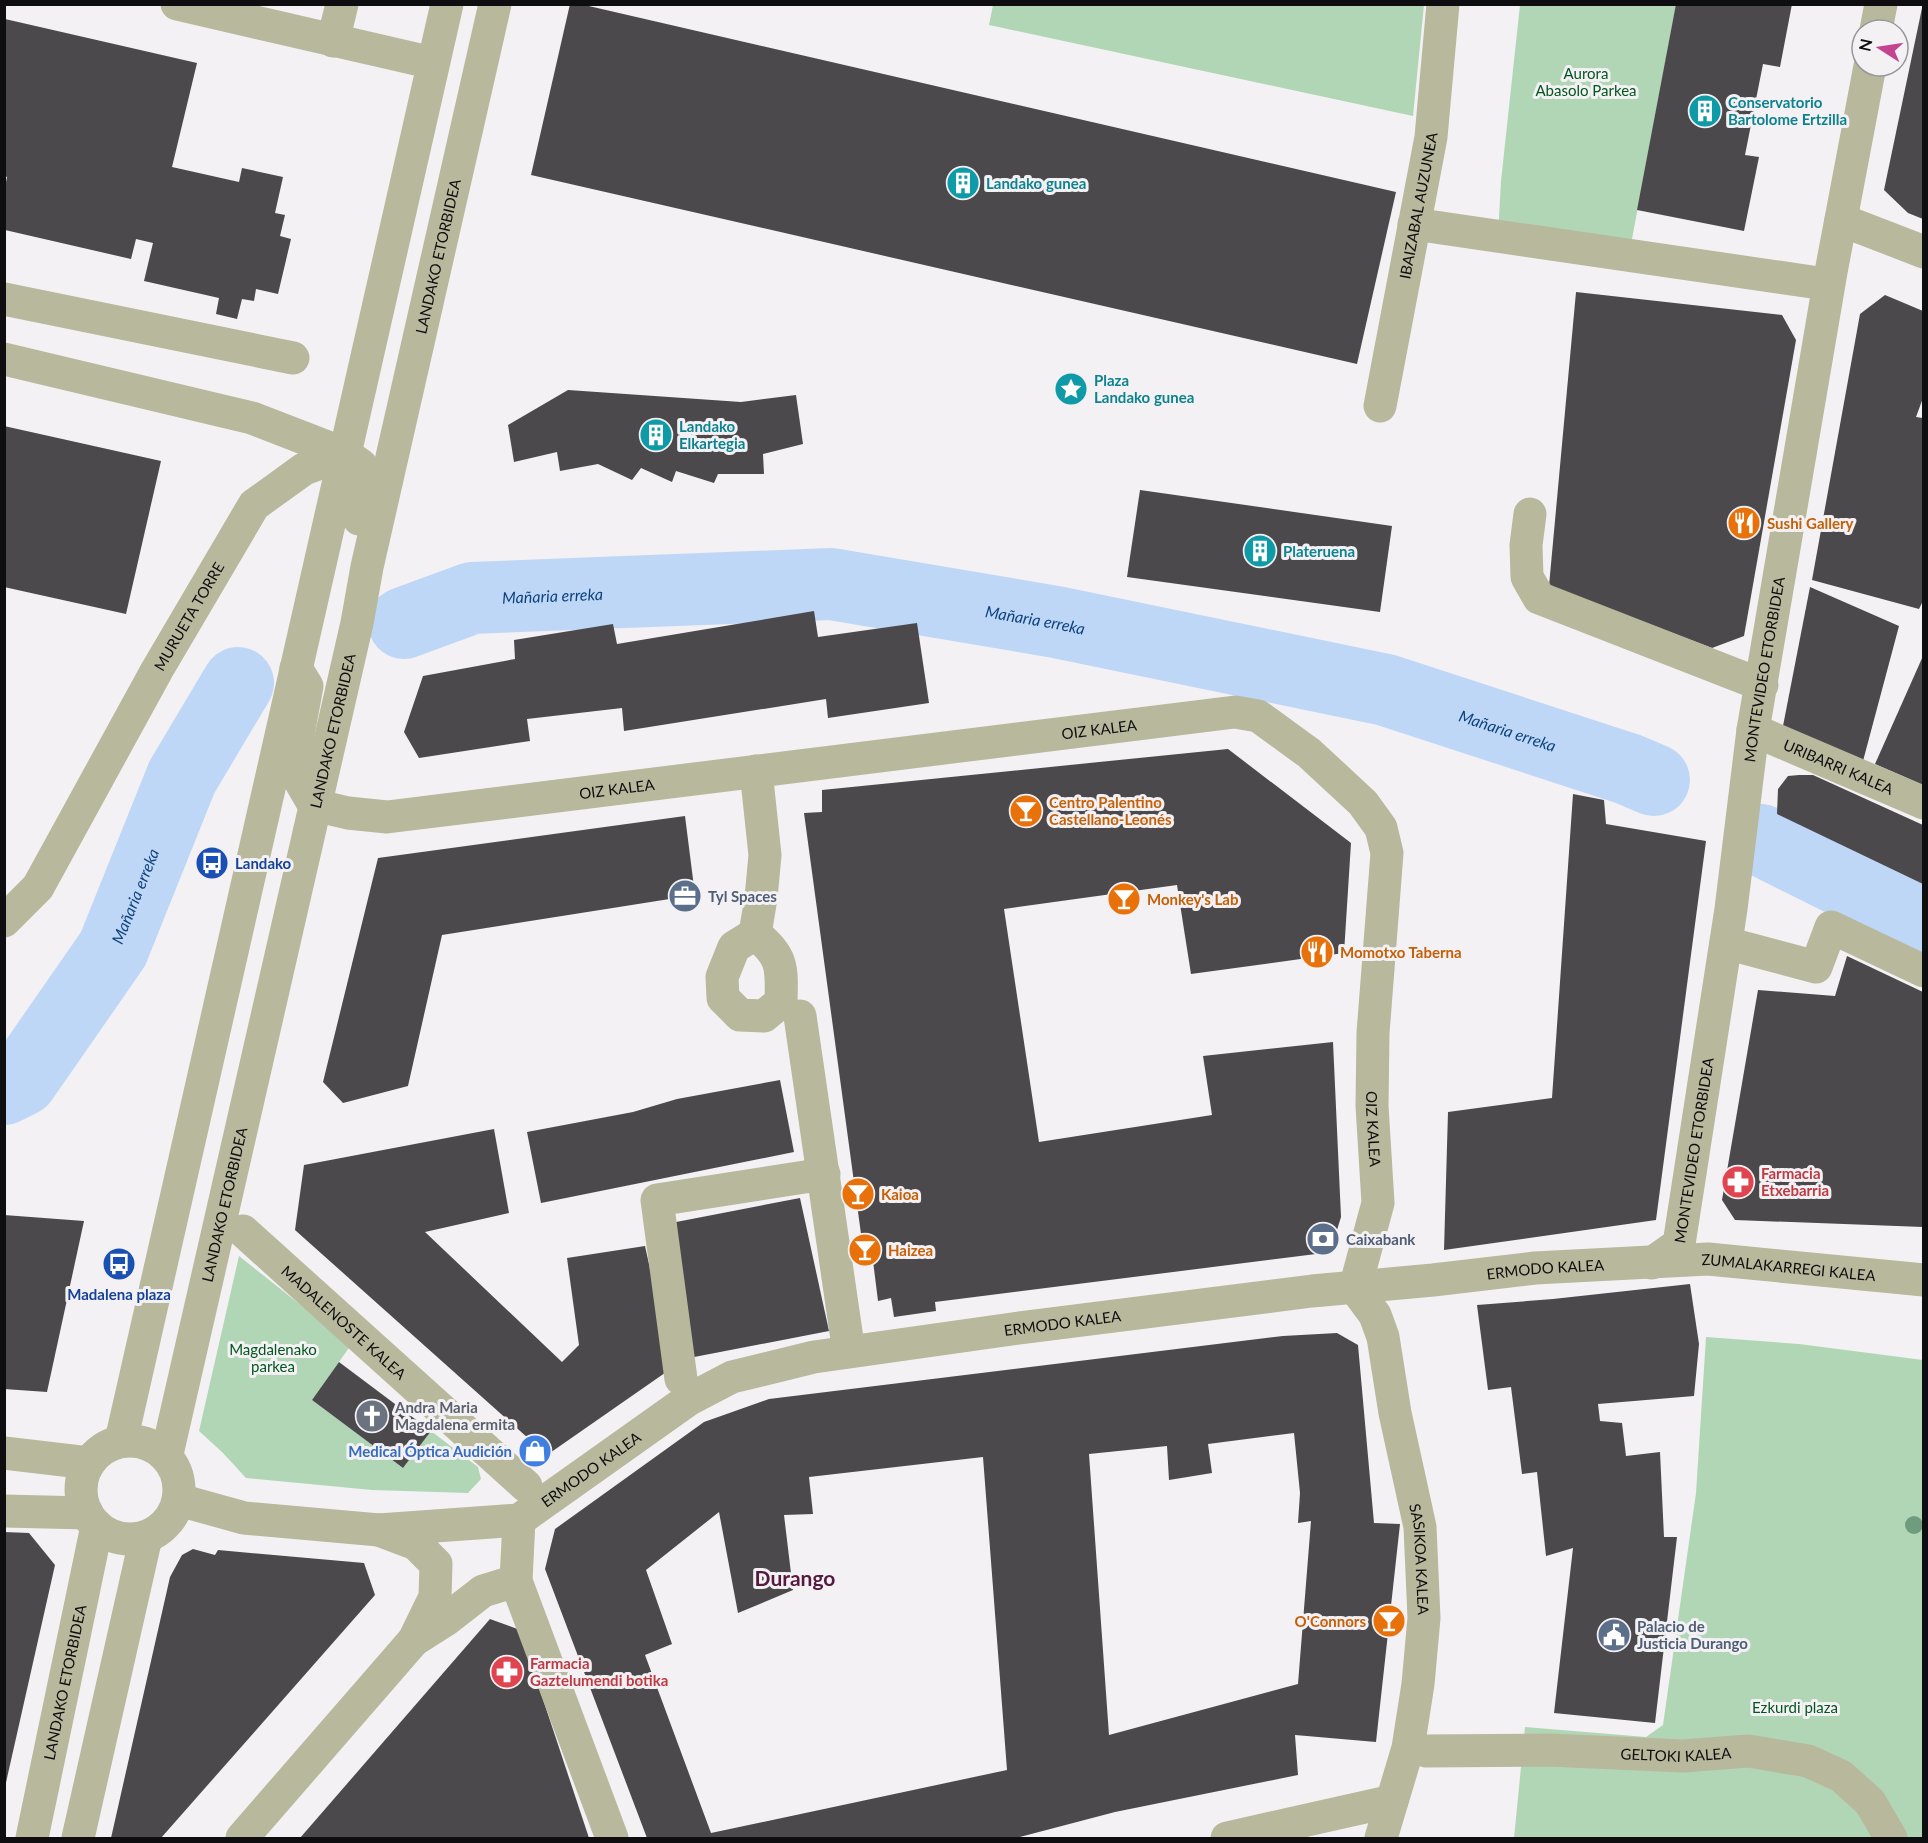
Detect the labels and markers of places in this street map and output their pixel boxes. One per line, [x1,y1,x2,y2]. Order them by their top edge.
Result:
building icon: Conservatorio Bartolome Ertzilla [1687,93,1723,129]
place label: Conservatorio Bartolome Ertzilla [1728,93,1847,128]
building icon: Landako gunea [945,165,981,201]
place label: Landako gunea [986,174,1086,192]
place icon: Plaza Landako gunea [1053,371,1089,407]
place label: Plaza Landako gunea [1094,371,1194,406]
building icon: Landako Elkartegia [638,417,674,453]
place label: Landako Elkartegia [679,417,745,452]
restaurant icon: Sushi Gallery [1726,505,1762,541]
place label: Sushi Gallery [1767,514,1854,532]
building icon: Plateruena [1242,533,1278,569]
place label: Plateruena [1283,542,1355,560]
bar icon: Centro Palentino Castellano-Leonés [1008,793,1044,829]
place label: Centro Palentino Castellano-Leonés [1049,793,1172,828]
bus stop icon: Landako [194,845,230,881]
place label: Landako [235,854,292,872]
office icon: Tyl Spaces [667,878,703,914]
bar icon: Monkey's Lab [1106,881,1142,917]
place label: Tyl Spaces [708,887,777,905]
place label: Monkey's Lab [1147,890,1239,908]
restaurant icon: Momotxo Taberna [1299,934,1335,970]
place label: Momotxo Taberna [1340,943,1462,961]
pharmacy icon: Farmacia Etxebarria [1720,1164,1756,1200]
place label: Farmacia Etxebarria [1761,1164,1829,1199]
bar icon: Kaioa [840,1176,876,1212]
place label: Kaioa [881,1185,919,1203]
bank icon: Caixabank [1305,1221,1341,1257]
place label: Caixabank [1346,1230,1416,1248]
bar icon: Haizea [847,1232,883,1268]
place label: Haizea [888,1241,933,1259]
bus stop icon: Madalena plaza [101,1246,137,1282]
place label: Madalena plaza [67,1285,171,1303]
church icon: Andra Maria Magdalena ermita [354,1398,390,1434]
place label: Andra Maria Magdalena ermita [394,1398,515,1433]
shop icon: Medical Óptica Audición [517,1433,553,1469]
place label: Medical Óptica Audición [348,1442,512,1460]
bar icon: O'Connors [1371,1603,1407,1639]
place label: O'Connors [1295,1612,1366,1630]
public building icon: Palacio de Justicia Durango [1596,1617,1632,1653]
place label: Palacio de Justicia Durango [1637,1617,1748,1652]
pharmacy icon: Farmacia Gaztelumendi botika [489,1654,525,1690]
place label: Farmacia Gaztelumendi botika [530,1654,668,1689]

